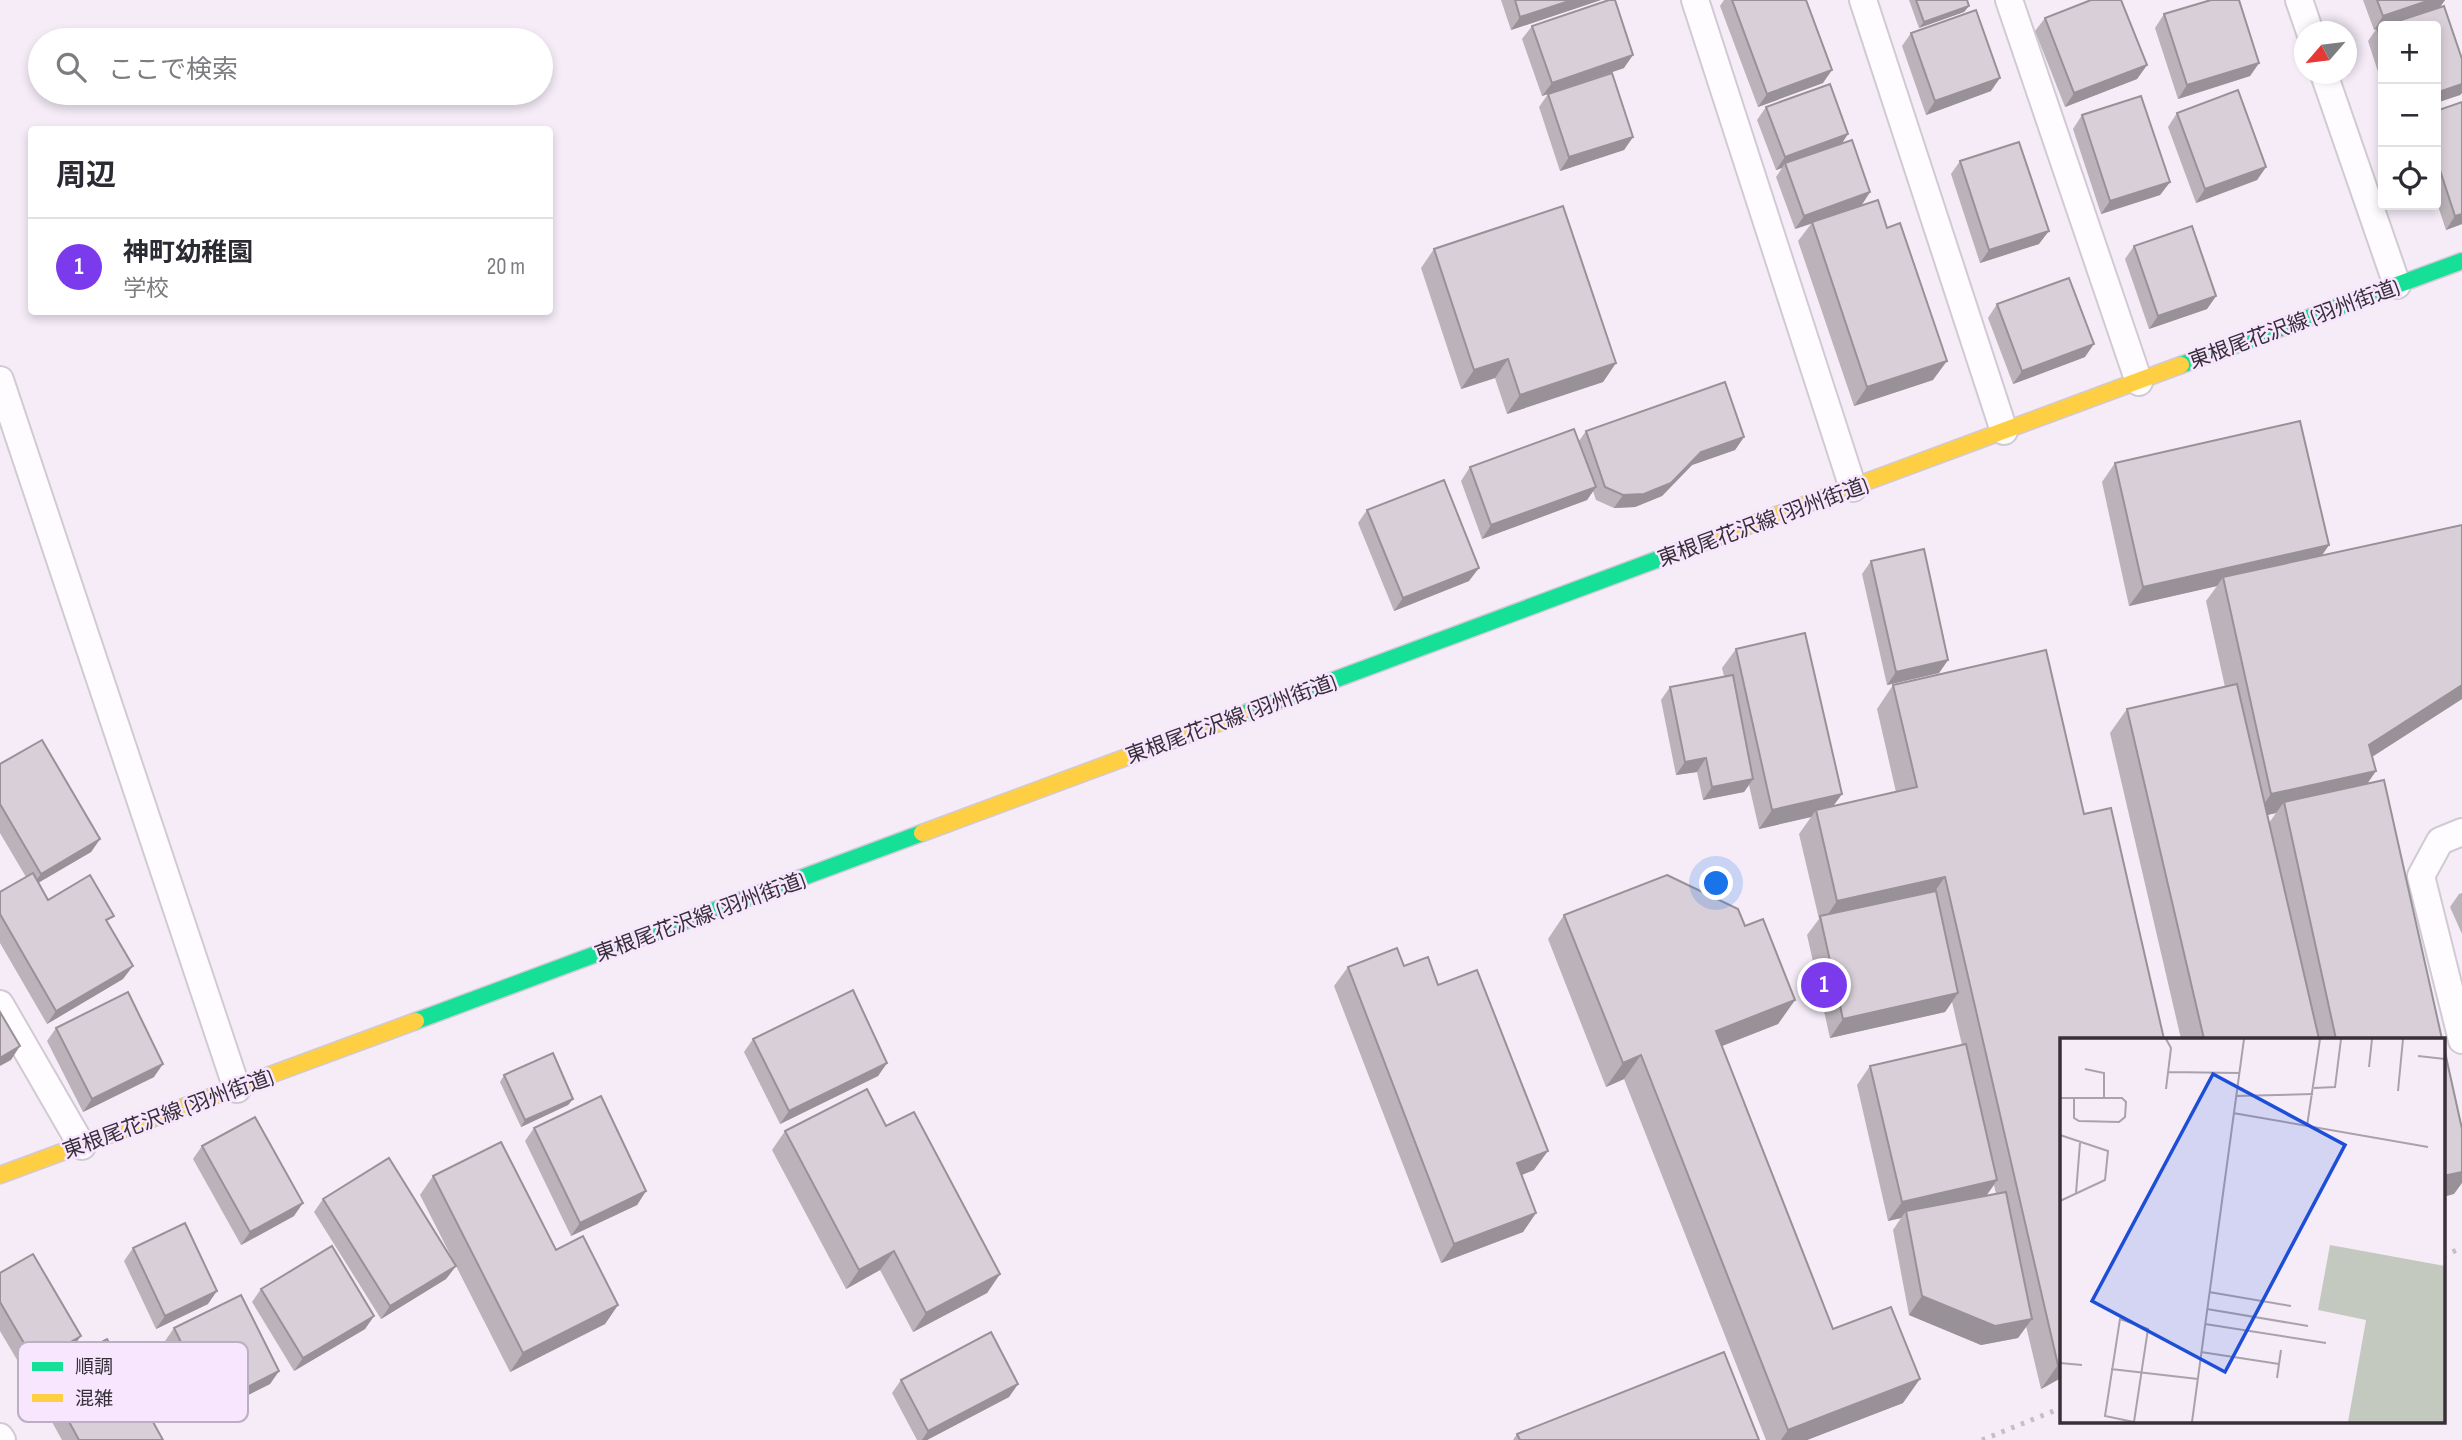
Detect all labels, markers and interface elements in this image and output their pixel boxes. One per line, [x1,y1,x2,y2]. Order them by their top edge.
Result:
north arrow [2294,21,2357,84]
map controls [2378,21,2441,210]
button: + [2378,21,2441,84]
search box [28,28,553,105]
icon: search [52,48,90,86]
text: ここで検索 [108,55,238,86]
button: − [2378,84,2441,147]
button: locate [2378,147,2441,210]
text: 周辺 [56,158,116,194]
text: 神町幼稚園 [123,238,253,269]
text: 1 [74,253,84,281]
text: 20 m [487,253,525,281]
text: 学校 [123,275,169,303]
street label: 東根尾花沢線 (羽州街道) [2185,275,2403,374]
street label: 東根尾花沢線 (羽州街道) [1654,473,1872,572]
street label: 東根尾花沢線 (羽州街道) [1122,670,1340,769]
your location [1699,866,1733,900]
street label: 東根尾花沢線 (羽州街道) [591,868,809,967]
pin: 1 [1801,959,1847,1011]
inset map [2060,1038,2444,1422]
street label: 東根尾花沢線 (羽州街道) [59,1065,277,1164]
legend [18,1342,248,1422]
text: 順調 [75,1356,113,1379]
text: 混雑 [75,1388,113,1411]

